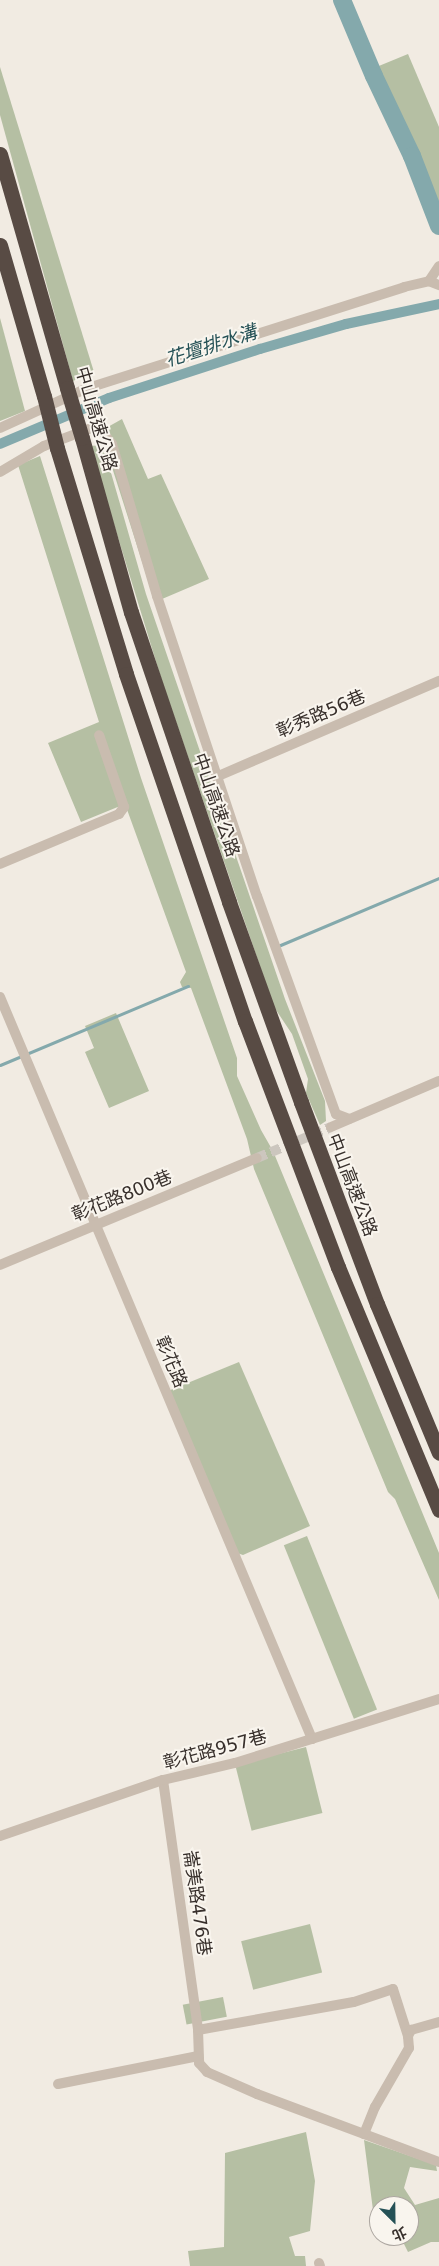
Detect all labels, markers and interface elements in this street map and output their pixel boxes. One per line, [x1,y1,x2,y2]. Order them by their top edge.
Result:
water label: 花壇排水溝 [162,320,260,372]
street label: 中山高速公路 [71,364,121,474]
street label: 彰秀路56巷 [273,686,369,742]
street label: 中山高速公路 [188,750,244,860]
street label: 中山高速公路 [323,1131,381,1239]
street label: 彰花路800巷 [69,1166,175,1226]
street label: 彰花路 [151,1333,191,1391]
street label: 彰花路957巷 [161,1726,269,1774]
street label: 崙美路476巷 [179,1849,215,1957]
north arrow [369,2196,419,2246]
text: 北 [390,2224,409,2244]

